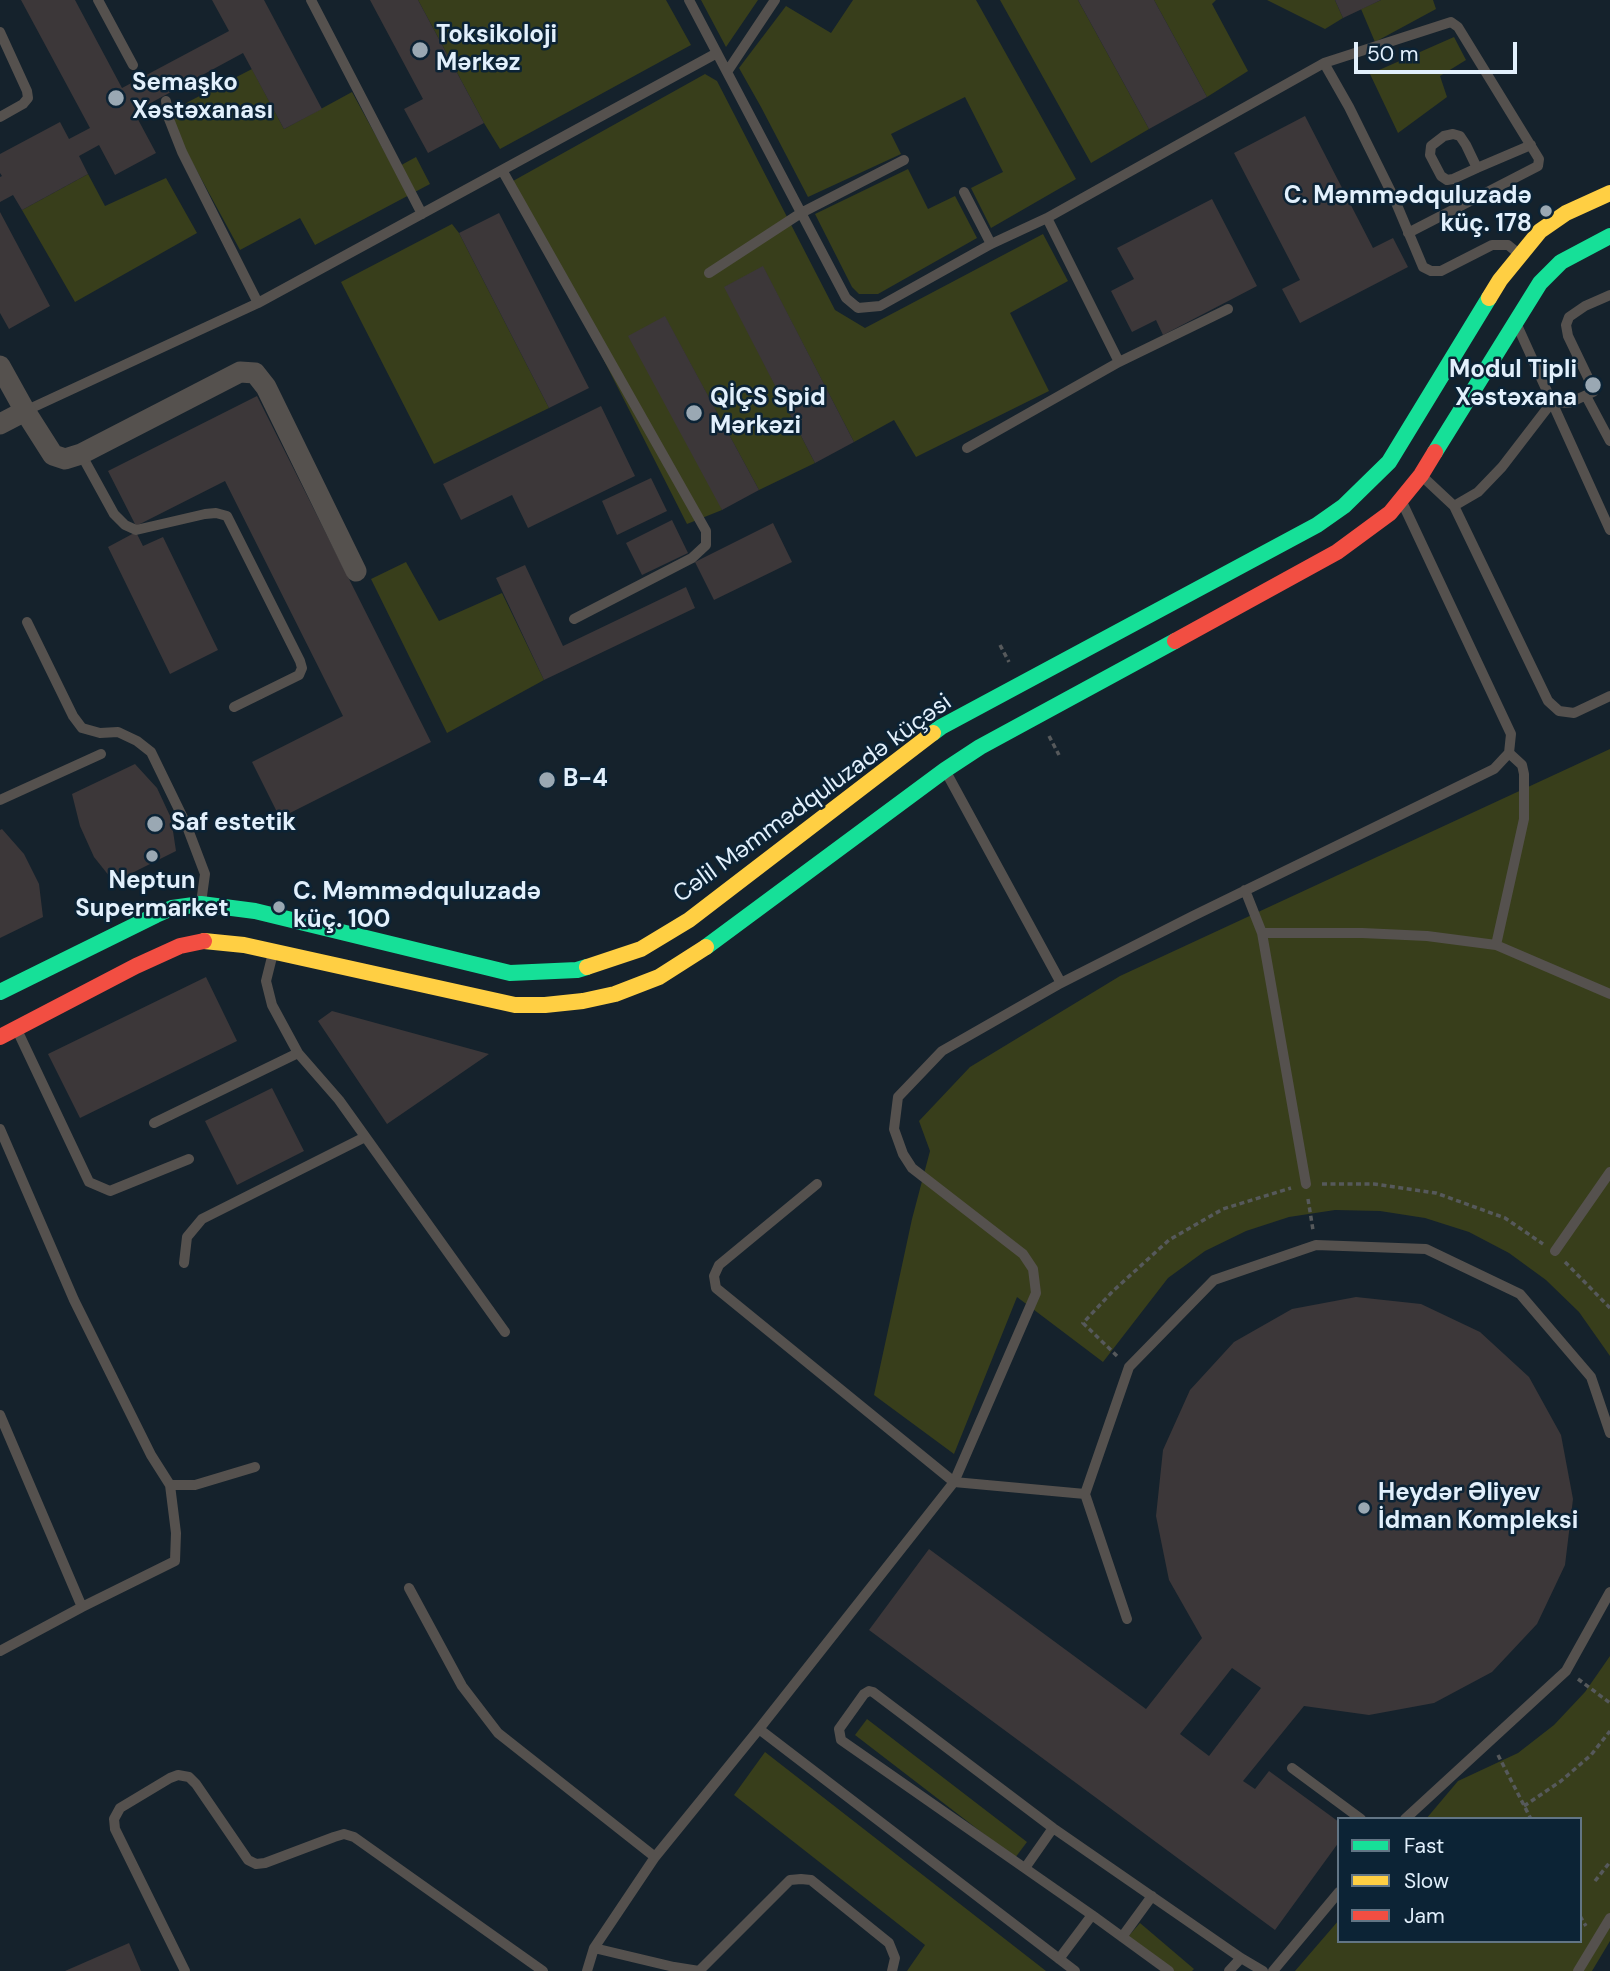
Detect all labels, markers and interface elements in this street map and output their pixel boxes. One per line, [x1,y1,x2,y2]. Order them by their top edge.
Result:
place label: Toksikoloji Mərkəz [436,22,557,78]
scale bar [1358,28,1521,72]
marker: Toksikoloji Mərkəz [410,40,430,60]
text: 50 m [1367,40,1418,68]
place label: Semaşko Xəstəxanası [132,70,273,126]
marker: Semaşko Xəstəxanası [106,88,126,108]
place label: C. Məmmədquluzadə küç. 178 [1284,183,1532,239]
marker: C. Məmmədquluzadə küç. 178 [1538,203,1554,219]
place label: Modul Tipli Xəstəxana [1449,357,1577,413]
marker: Modul Tipli Xəstəxana [1583,375,1603,395]
place label: QİÇS Spid Mərkəzi [710,385,826,441]
marker: QİÇS Spid Mərkəzi [684,403,704,423]
street label: Cəlil Məmmədquluzadə küçəsi [668,688,958,910]
place label: B-4 [563,766,608,794]
marker: B-4 [537,770,557,790]
place label: Saf estetik [171,810,296,838]
marker: Saf estetik [145,814,165,834]
marker: Neptun Supermarket [144,848,160,864]
place label: Neptun Supermarket [75,868,229,924]
place label: C. Məmmədquluzadə küç. 100 [293,879,541,935]
marker: C. Məmmədquluzadə küç. 100 [271,899,287,915]
place label: Heydər Əliyev İdman Kompleksi [1378,1480,1578,1536]
marker: Heydər Əliyev İdman Kompleksi [1356,1500,1372,1516]
legend [1337,1817,1582,1943]
text: Fast [1404,1832,1444,1860]
text: Slow [1404,1867,1449,1895]
text: Jam [1404,1902,1445,1930]

